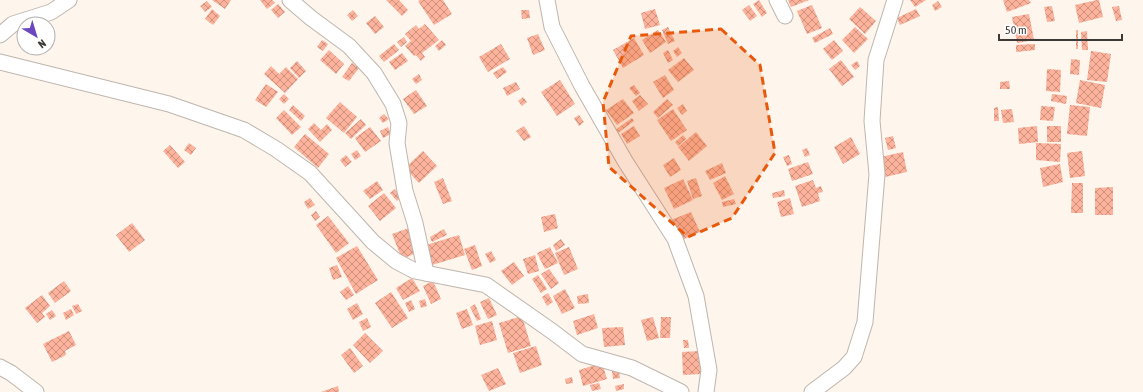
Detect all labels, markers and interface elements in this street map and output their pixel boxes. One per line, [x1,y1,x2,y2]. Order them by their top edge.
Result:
north arrow [16,16,56,56]
scale bar [999,16,1122,42]
text: 50 m [1005,23,1027,37]
text: N [36,37,48,51]

